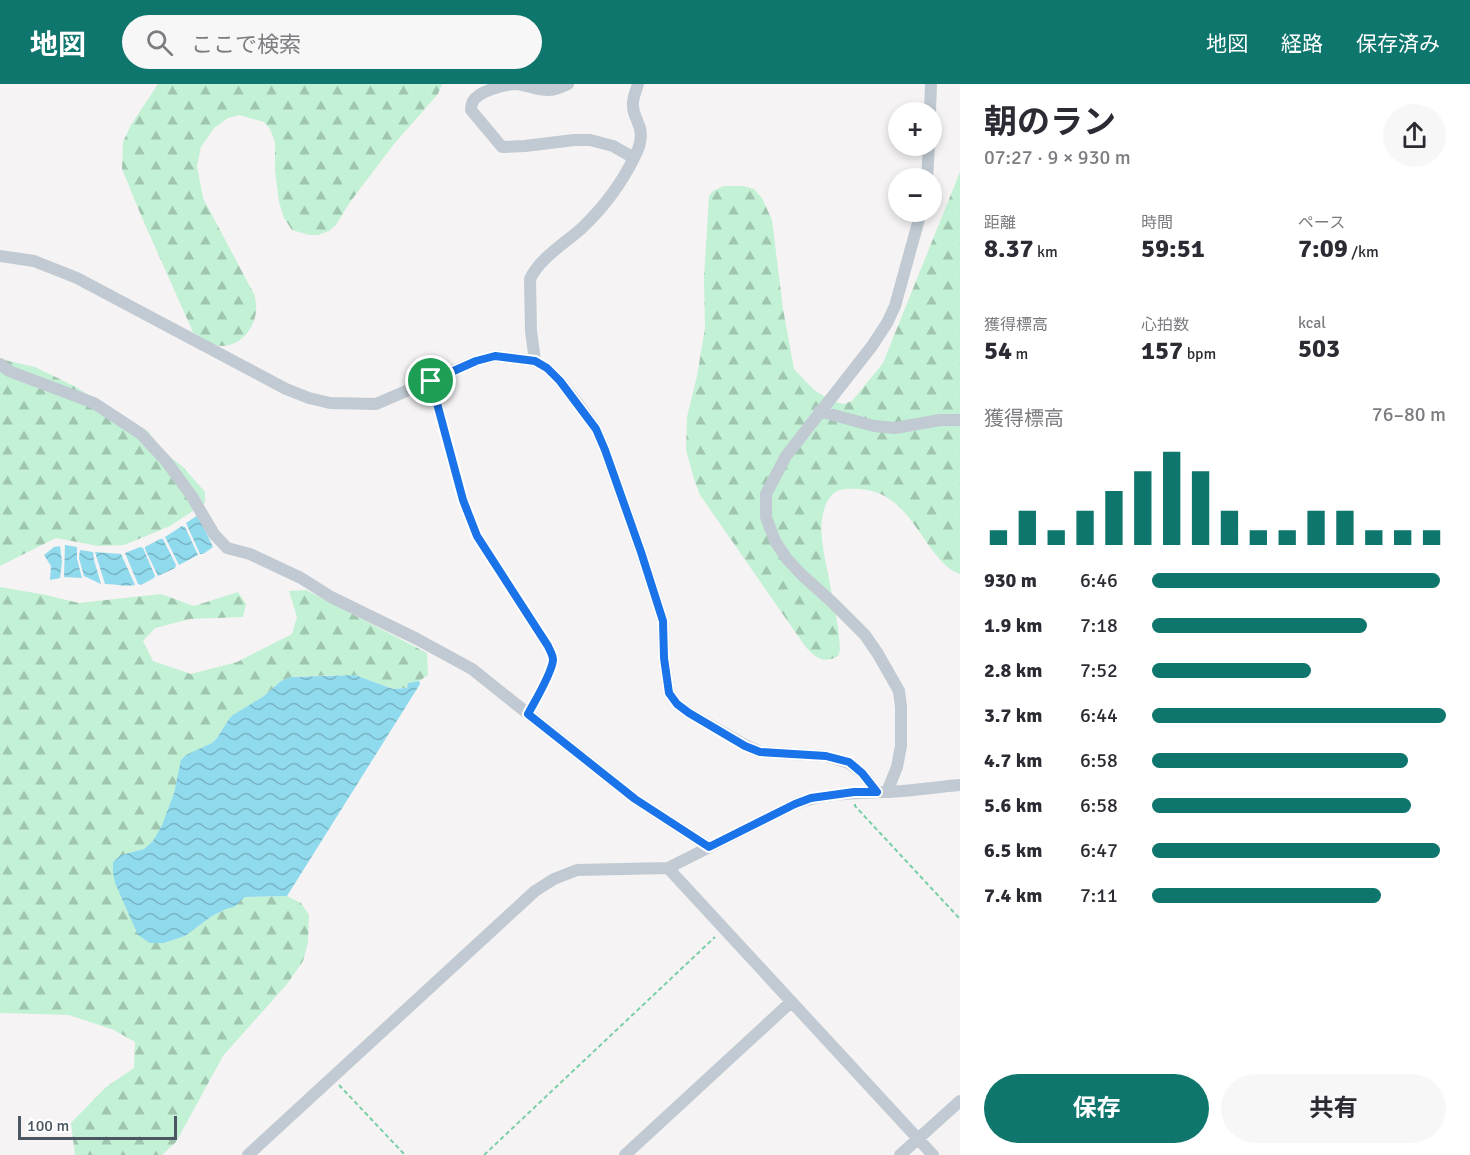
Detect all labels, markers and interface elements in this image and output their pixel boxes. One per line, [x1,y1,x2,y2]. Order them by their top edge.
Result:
search box [122,15,542,69]
icon: search [143,26,176,59]
text: 地図 [30,28,86,62]
text: ここで検索 [191,31,301,58]
text: 地図 [1206,31,1248,57]
text: 経路 [1281,31,1323,57]
text: 保存済み [1356,31,1440,57]
map controls [888,102,942,222]
button: + [888,102,942,156]
text: 朝のラン [984,102,1116,143]
button: share [1383,104,1446,167]
text: 07:27 · 9 × 930 m [984,145,1131,170]
button: − [888,168,942,222]
text: 距離 [984,213,1016,233]
text: 時間 [1141,213,1173,233]
text: ペース [1298,213,1345,233]
text: 8.37 [984,233,1034,265]
text: 59:51 [1141,233,1205,265]
text: 7:09 [1298,233,1348,265]
text: km [1034,242,1058,262]
text: /km [1348,242,1379,262]
text: kcal [1298,313,1326,333]
text: 獲得標高 [984,315,1048,335]
text: 心拍数 [1141,315,1189,335]
text: 503 [1298,333,1340,365]
text: 54 [984,335,1012,367]
text: 157 [1141,335,1183,367]
text: m [1012,344,1028,364]
text: bpm [1183,344,1216,364]
pin [405,355,456,406]
icon: arrive [414,364,447,397]
text: 76–80 m [1372,402,1446,427]
text: 獲得標高 [984,406,1064,431]
text: 930 m [984,568,1037,593]
text: 6:46 [1080,568,1118,593]
text: 1.9 km [984,613,1042,638]
text: 7:18 [1080,613,1118,638]
text: 2.8 km [984,658,1042,683]
text: 7:52 [1080,658,1118,683]
text: 3.7 km [984,703,1042,728]
text: 6:44 [1080,703,1118,728]
text: 4.7 km [984,748,1042,773]
text: 6:58 [1080,748,1118,773]
text: 5.6 km [984,793,1042,818]
text: 6:58 [1080,793,1118,818]
text: 6.5 km [984,838,1042,863]
text: 6:47 [1080,838,1118,863]
text: 7.4 km [984,883,1042,908]
text: 7:11 [1080,883,1118,908]
button: 保存 [984,1074,1209,1143]
button: 共有 [1221,1074,1446,1143]
scale bar [18,1113,177,1140]
text: 100 m [27,1116,69,1136]

